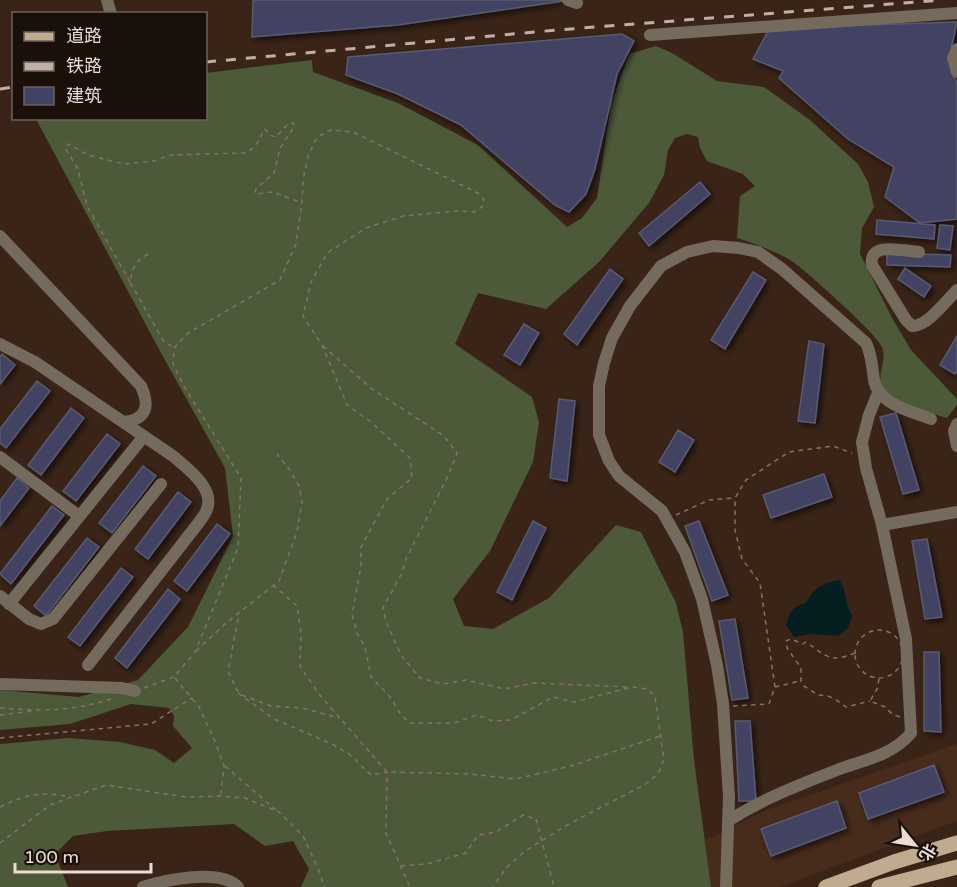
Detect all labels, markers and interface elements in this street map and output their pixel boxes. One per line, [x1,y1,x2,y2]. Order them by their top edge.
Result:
legend [12,12,207,120]
text: 道路 [66,25,102,47]
text: 铁路 [66,55,102,77]
text: 建筑 [66,85,102,107]
north arrow [885,815,945,875]
scale bar [15,836,152,874]
text: 北 [914,840,940,864]
text: 100 m [24,846,79,868]

